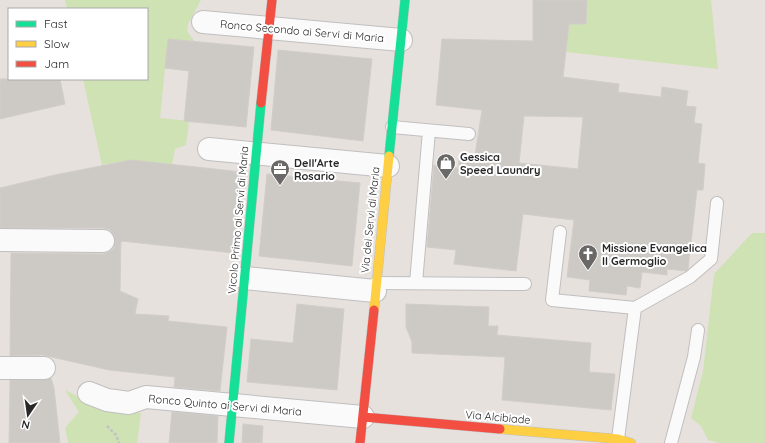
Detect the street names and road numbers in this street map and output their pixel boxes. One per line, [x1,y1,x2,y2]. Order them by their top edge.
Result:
street label: Ronco Secondo ai Servi di Maria [219,17,385,45]
street label: Vicolo Primo ai Servi di Maria [225,146,251,294]
street label: Via dei Servi di Maria [357,166,383,274]
street label: Ronco Quinto ai Servi di Maria [148,391,302,419]
street label: Via Alcibiade [465,407,531,427]

